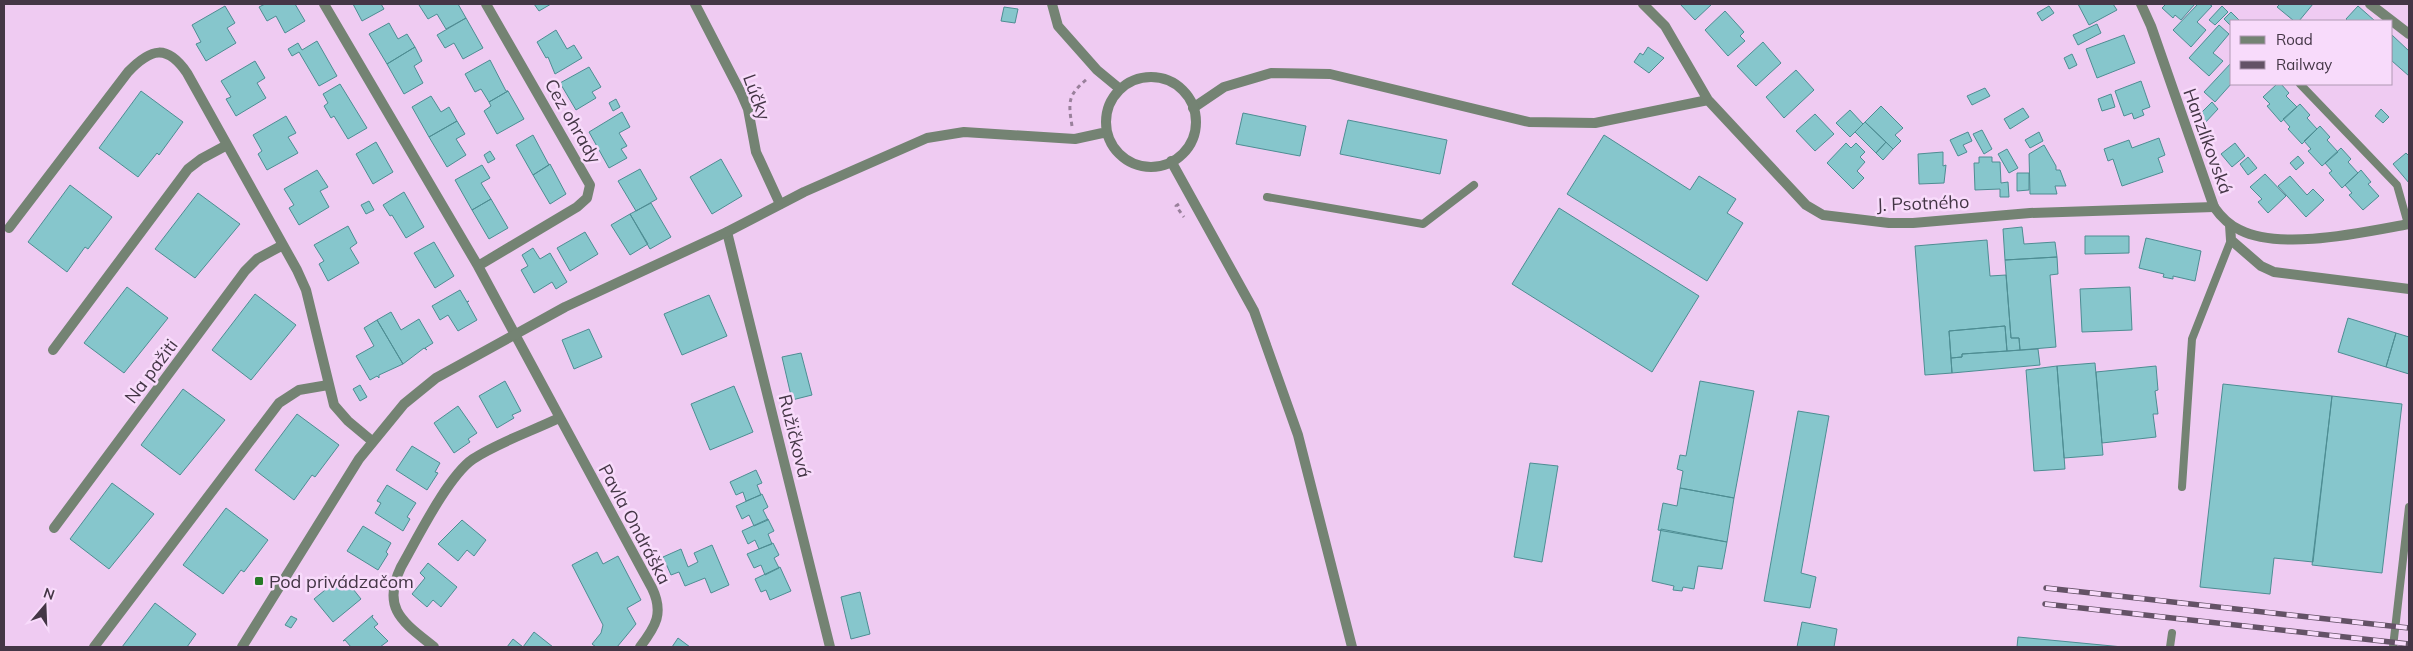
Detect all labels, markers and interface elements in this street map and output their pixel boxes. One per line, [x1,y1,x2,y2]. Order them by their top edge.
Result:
legend [2230,20,2393,85]
text: Road [2276,30,2313,49]
text: Railway [2276,55,2332,74]
street label: Lúčky [738,71,776,124]
street label: Cez ohrady [540,75,607,168]
street label: Hanzlíkovská [2178,85,2238,197]
street label: J. Psotného [1876,190,1970,216]
street label: Na pažiti [119,334,183,408]
street label: Ružičková [774,392,816,480]
street label: Pavla Ondráška [594,460,676,588]
place label: Pod privádzačom [269,570,414,593]
marker: Pod privádzačom [253,575,265,587]
north arrow [20,581,70,631]
text: N [41,583,57,604]

